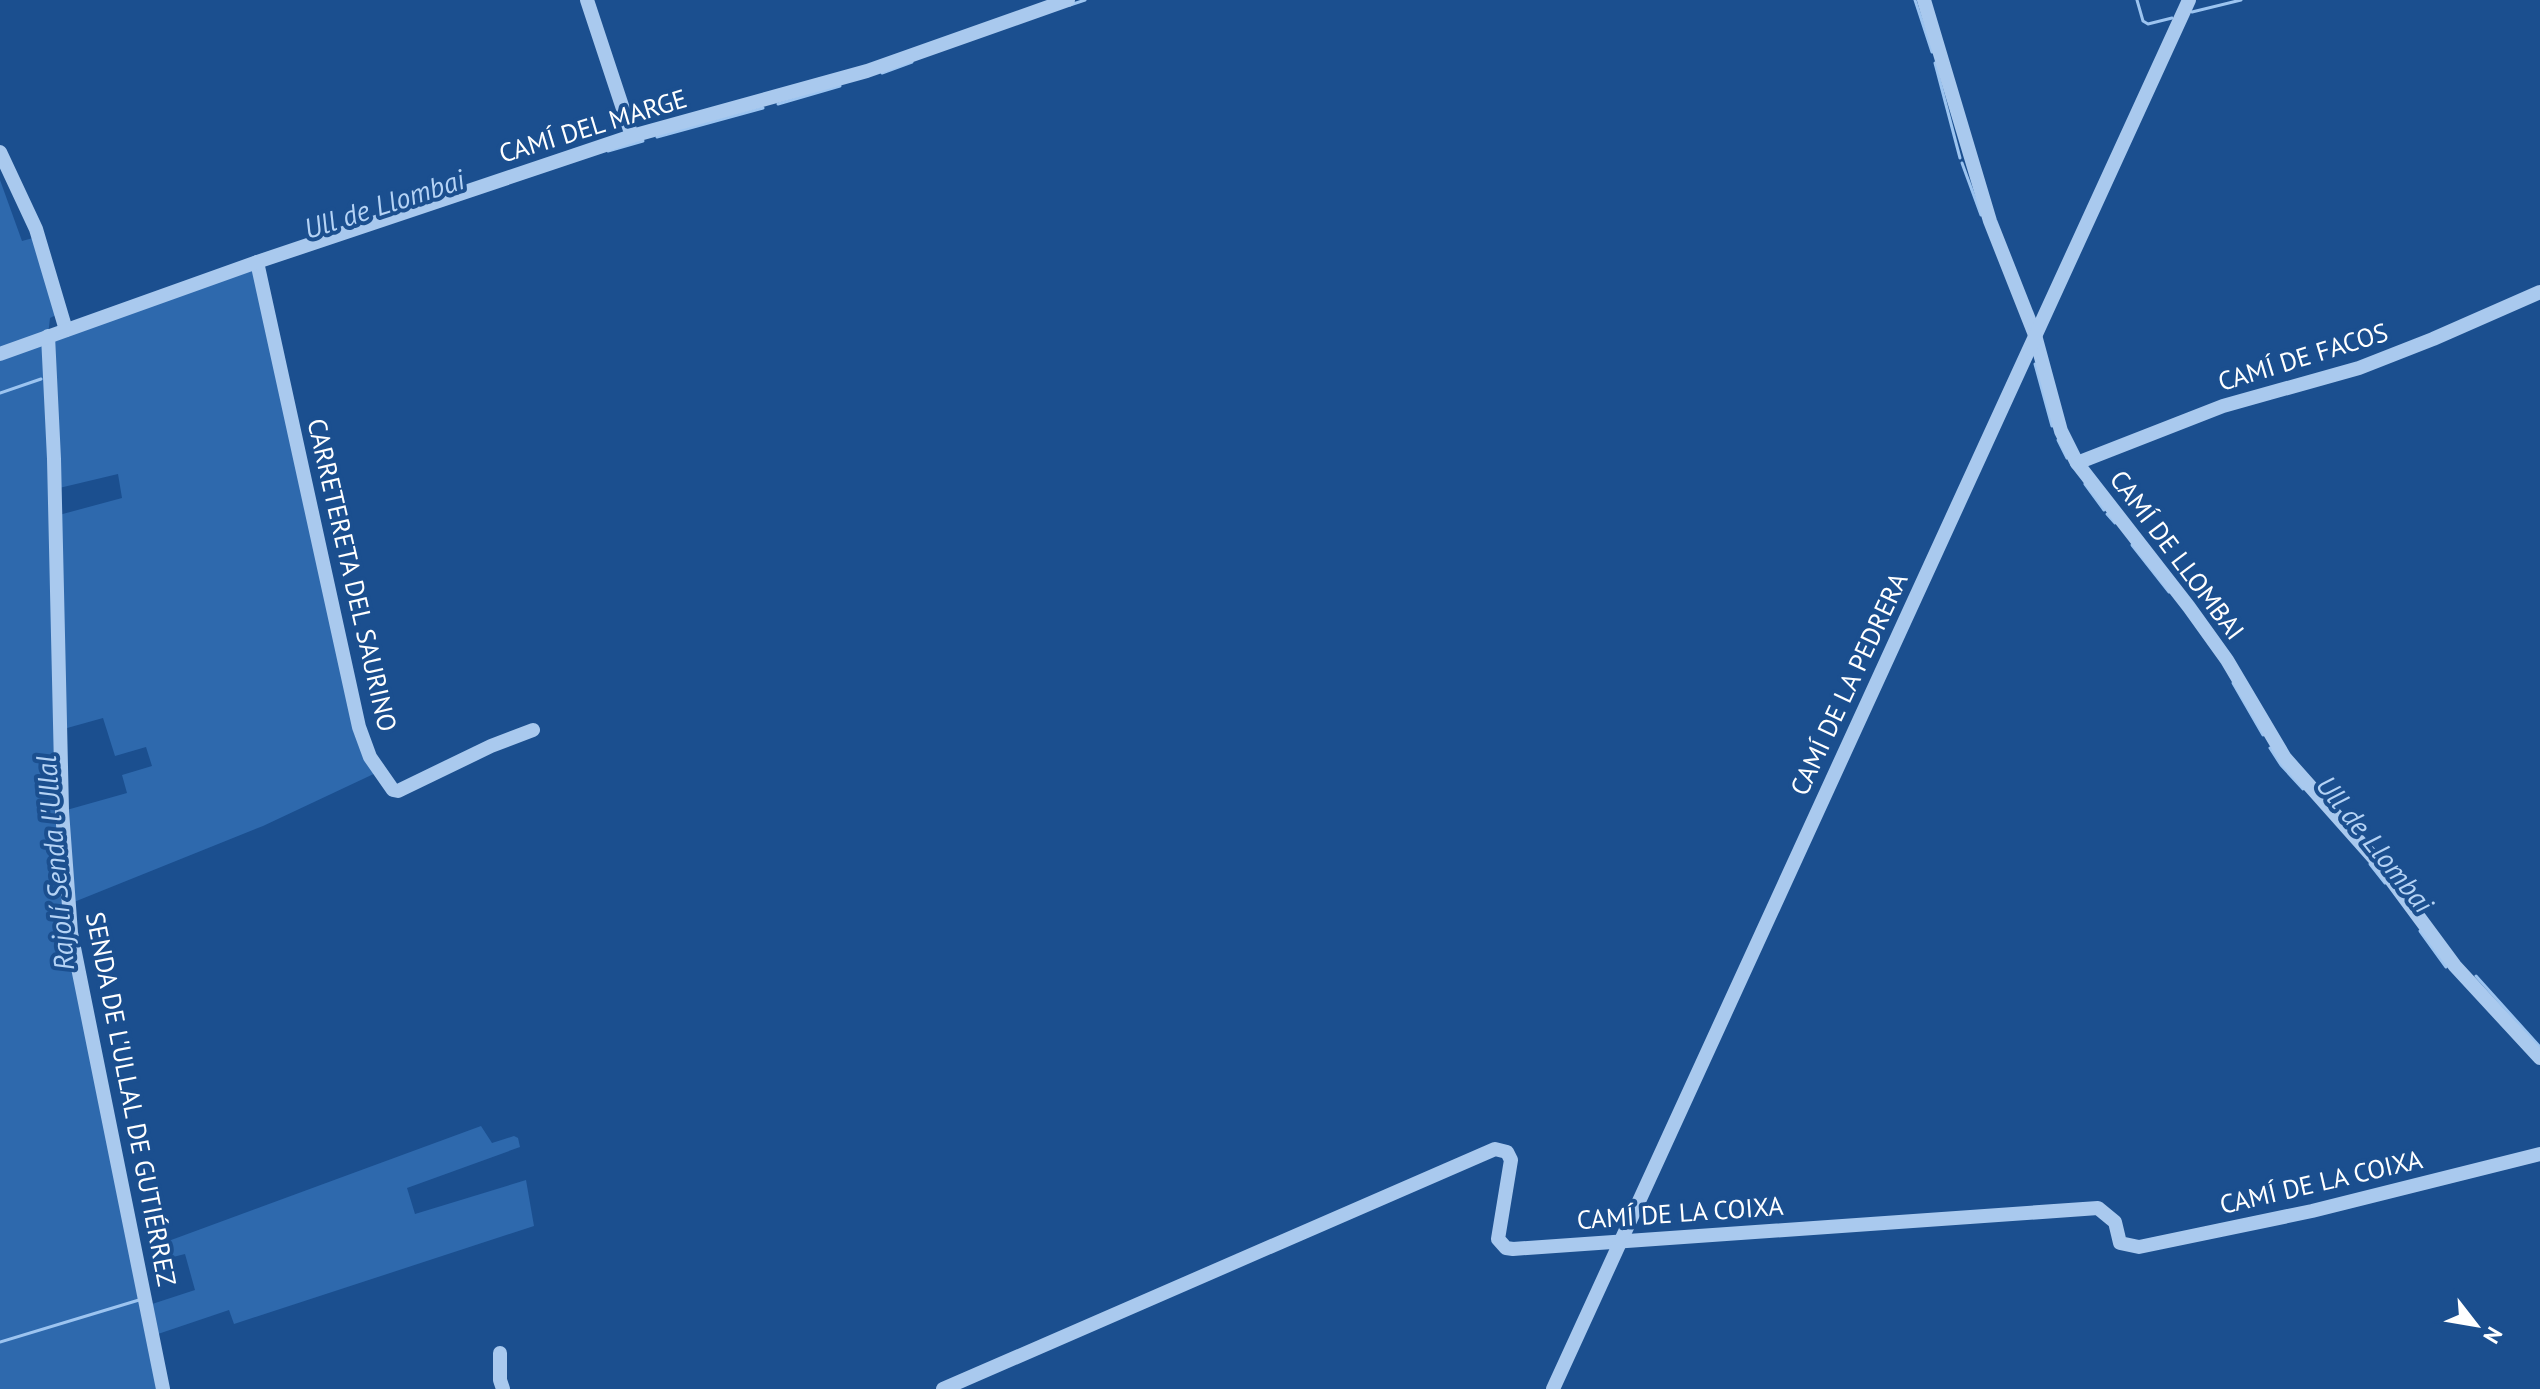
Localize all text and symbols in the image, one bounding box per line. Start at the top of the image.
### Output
street label: CAMÍ DEL MARGE [495,81,691,170]
water label: Ull de Llombai [299,160,470,247]
street label: CAMÍ DE FACOS [2214,315,2392,398]
street label: CARRETERETA DEL SAURINO [300,415,405,735]
street label: CAMÍ DE LLOMBAI [2103,463,2252,646]
street label: CAMÍ DE LA PEDRERA [1782,567,1915,800]
water label: Rajolí Senda l'Ullal [27,754,82,972]
water label: Ull de Llombai [2309,767,2443,921]
street label: SENDA DE L'ULLAL DE GUTIÉRREZ [79,909,184,1289]
street label: CAMÍ DE LA COIXA [2216,1142,2425,1221]
street label: CAMÍ DE LA COIXA [1576,1189,1784,1236]
north arrow [2436,1285,2516,1365]
text: N [2477,1322,2509,1349]

